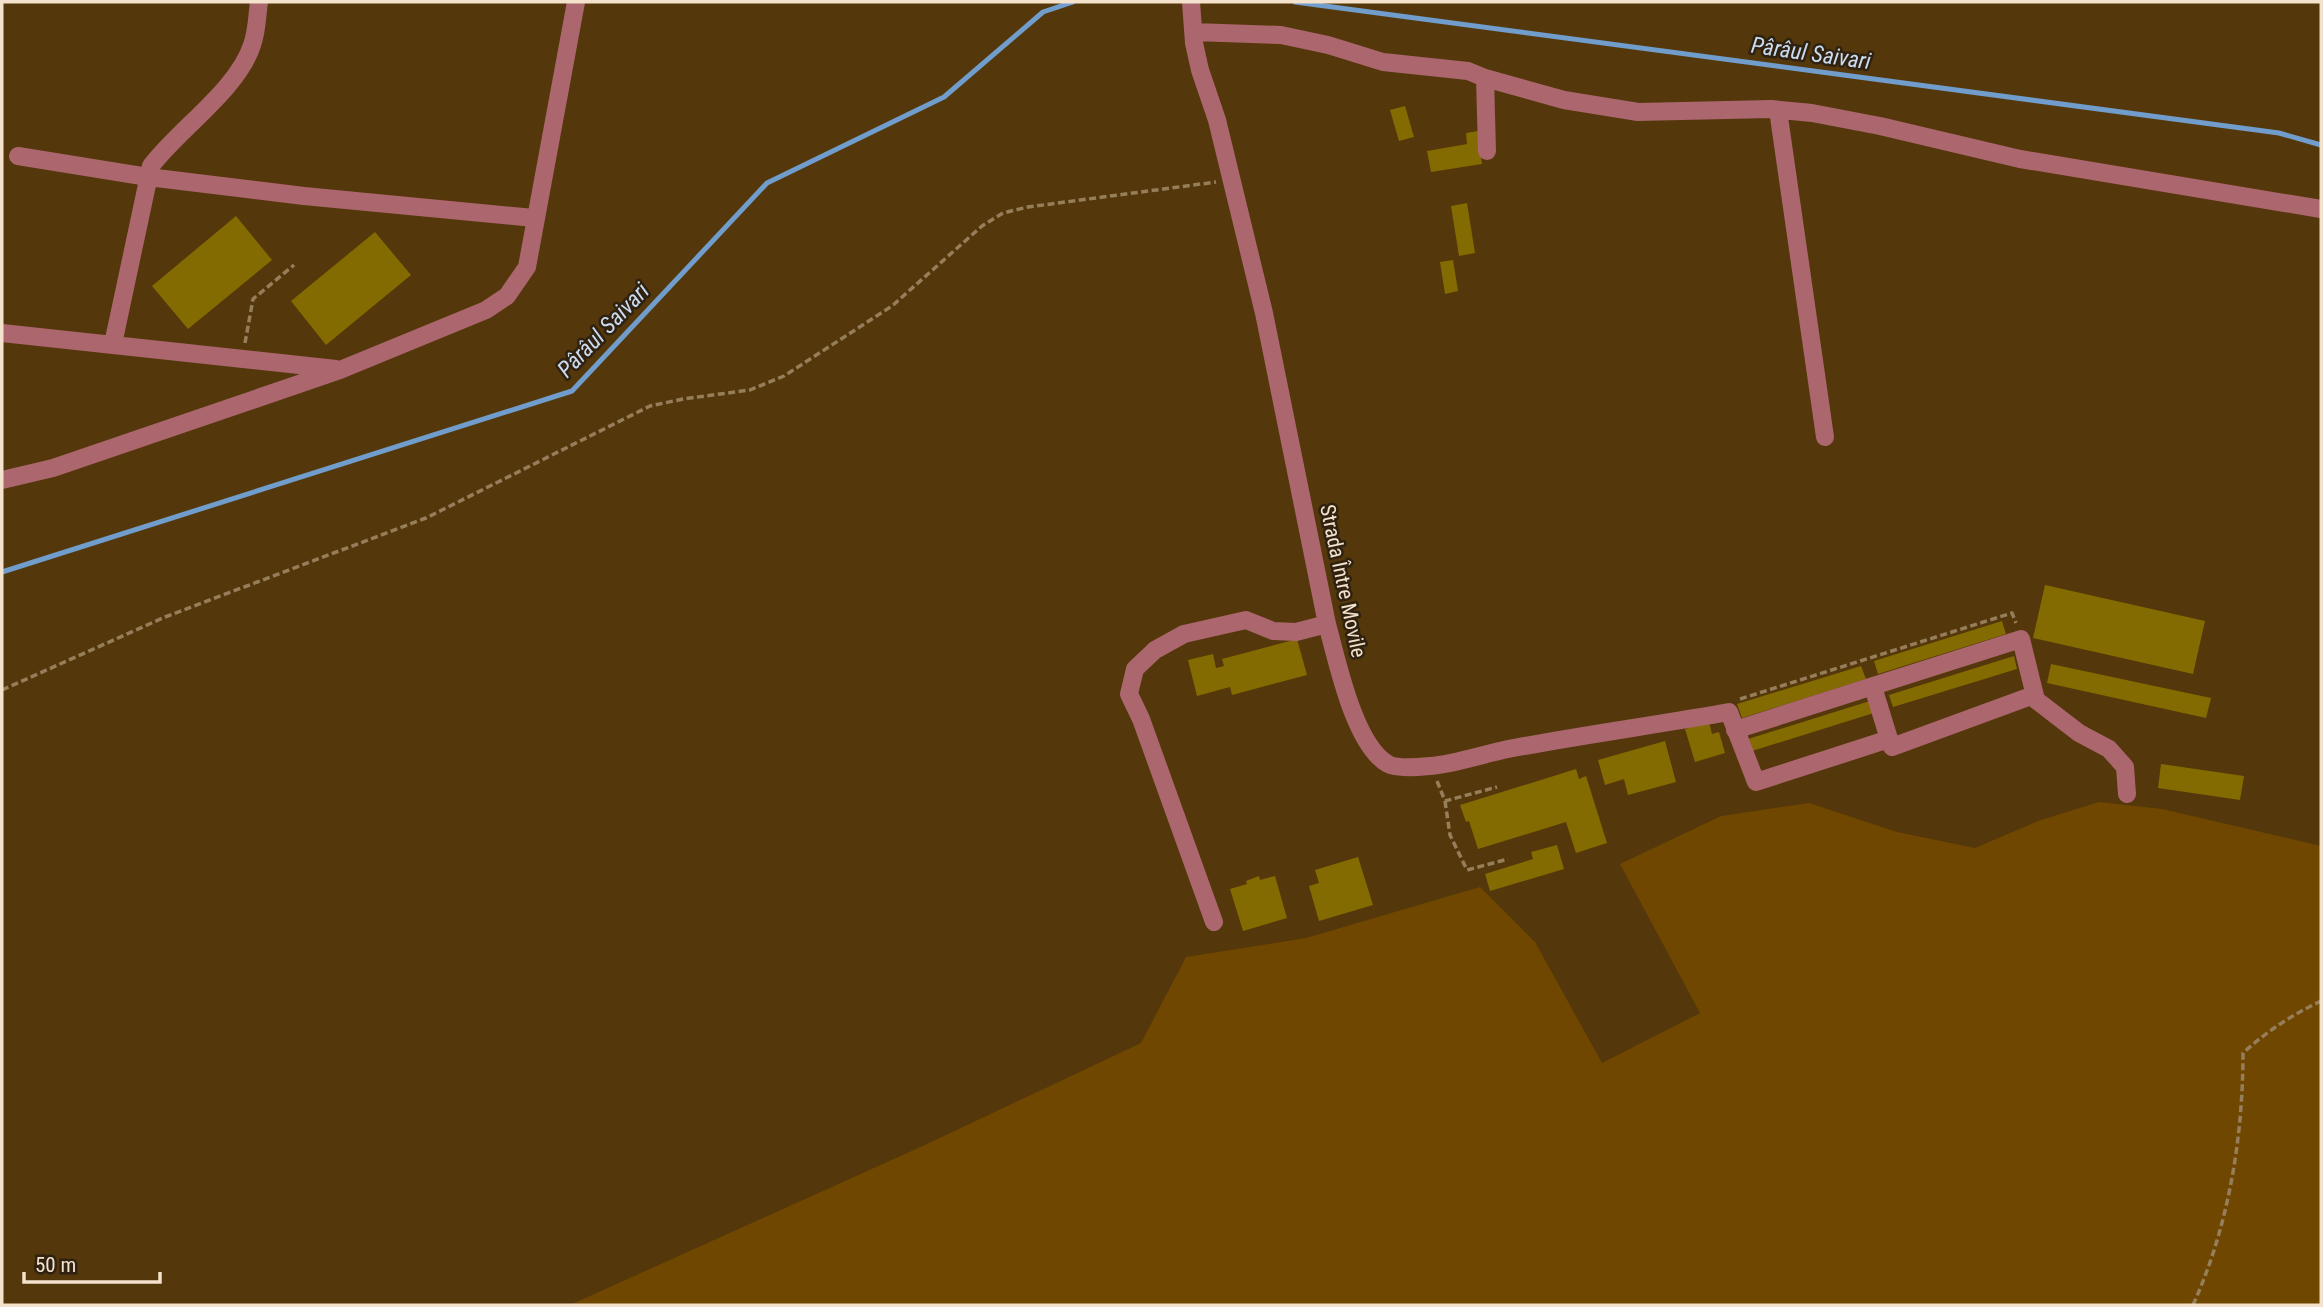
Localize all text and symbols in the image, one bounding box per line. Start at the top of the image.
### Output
water label: Pârâul Saivari [1749,32,1873,75]
water label: Pârâul Saivari [552,277,656,383]
street label: Strada Între Movile [1315,502,1371,660]
scale bar [24,1240,161,1284]
text: 50 m [35,1253,76,1277]

